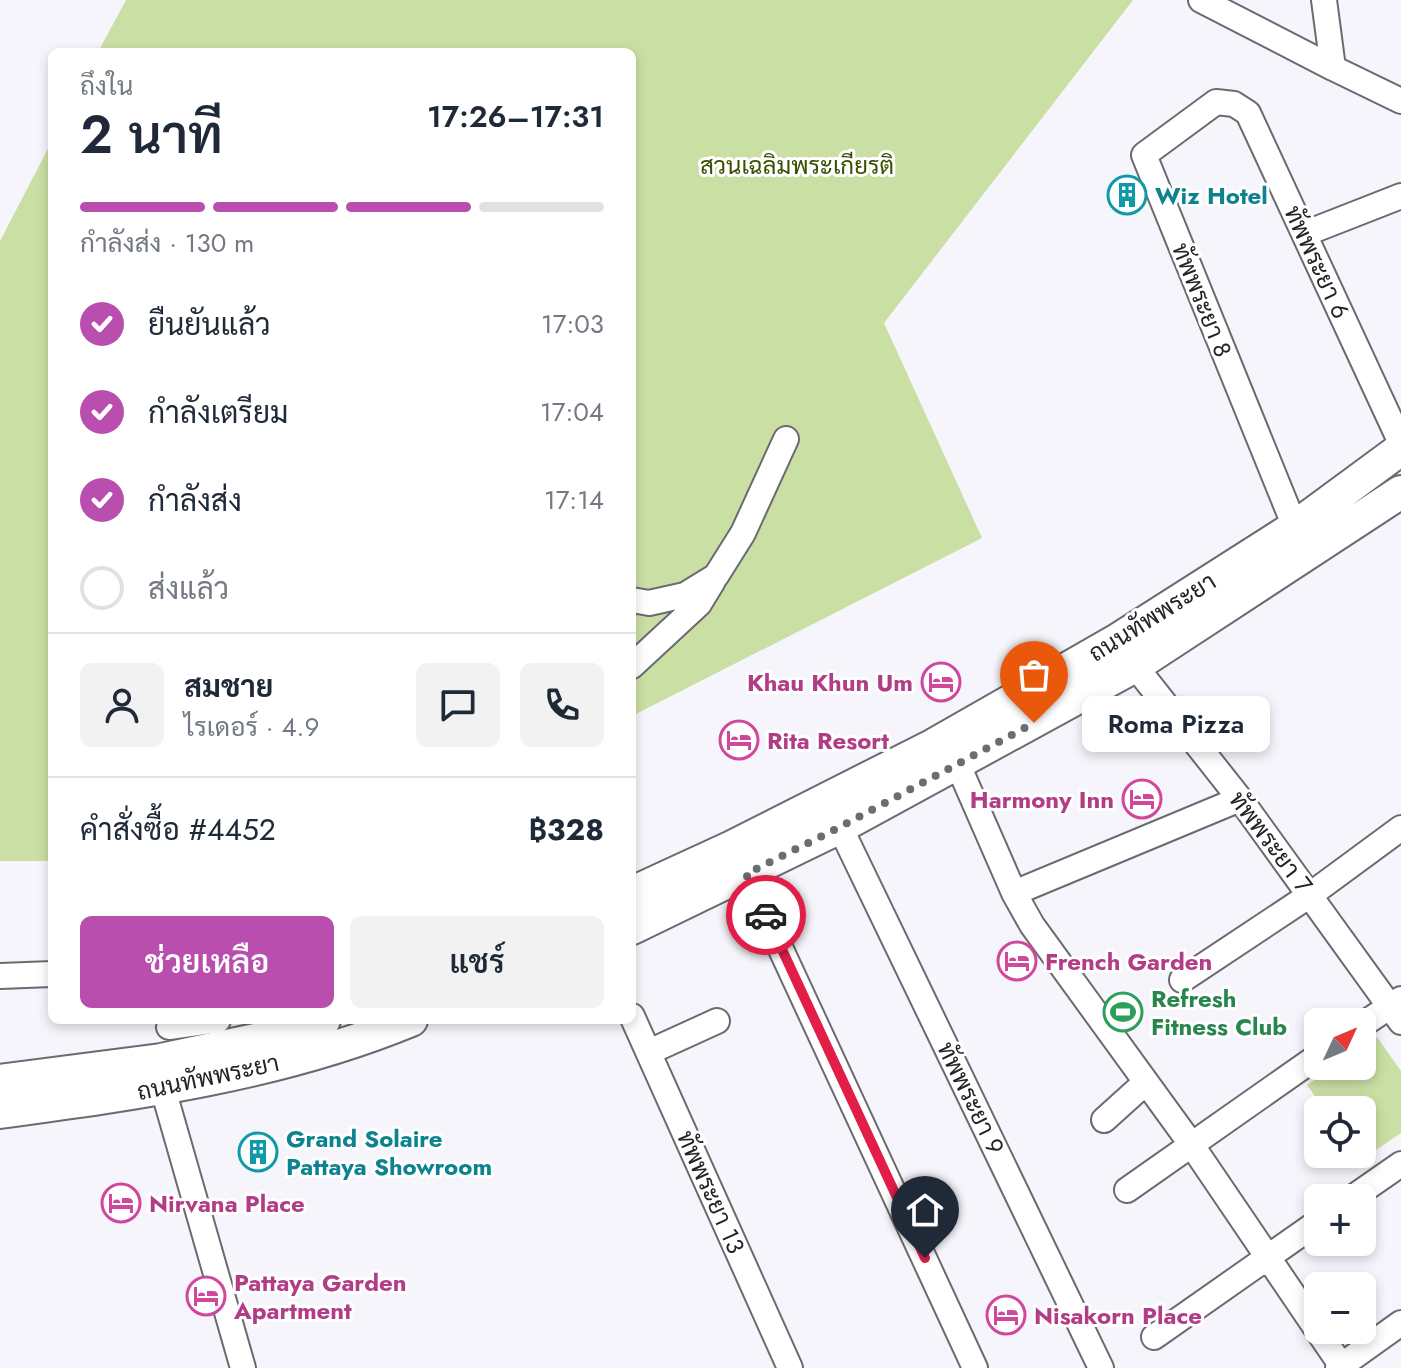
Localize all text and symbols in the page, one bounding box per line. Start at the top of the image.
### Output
text: ถึงใน [80,67,133,105]
text: 17:26–17:31 [427,95,604,138]
text: 2 นาที [80,97,223,173]
park label: สวนเฉลิมพระเกียรติ [700,148,894,183]
building icon: Wiz Hotel [1106,174,1148,216]
place label: Wiz Hotel [1155,178,1268,213]
street label: ทัพพระยา 6 [1276,200,1358,324]
text: กำลังส่ง · 130 m [80,224,254,262]
street label: ทัพพระยา 8 [1163,238,1241,362]
icon: check [80,302,124,346]
text: ยืนยันแล้ว [148,303,271,346]
text: 17:03 [541,305,604,343]
icon: check [80,390,124,434]
text: กำลังเตรียม [148,391,288,434]
text: 17:04 [540,393,604,431]
icon: check [80,478,124,522]
text: กำลังส่ง [148,479,242,522]
text: 17:14 [544,481,604,519]
street label: ถนนทัพพระยา [1081,564,1223,670]
text: ส่งแล้ว [148,567,229,610]
pin [1000,641,1068,723]
icon: bag [1012,653,1056,697]
hotel icon: Khau Khun Um [920,661,962,703]
button: person [80,663,164,747]
button: chat [416,663,500,747]
button: phone [520,663,604,747]
text: สมชาย [184,665,273,708]
place label: Khau Khun Um [747,665,913,700]
callout: Roma Pizza [1082,695,1270,751]
text: Roma Pizza [1108,705,1244,743]
text: ไรเดอร์ · 4.9 [184,708,319,746]
hotel icon: Rita Resort [718,719,760,761]
place label: Rita Resort [767,723,889,758]
hotel icon: Harmony Inn [1121,778,1163,820]
place label: Harmony Inn [970,782,1114,817]
street label: ทัพพระยา 7 [1221,784,1321,901]
text: คำสั่งซื้อ #4452 [80,808,276,851]
text: ฿328 [529,808,604,851]
courier [726,875,806,955]
icon: car [744,893,788,937]
button: ช่วยเหลือ [80,916,334,1008]
button: แชร์ [350,916,604,1008]
hotel icon: French Garden [996,940,1038,982]
place label: French Garden [1045,944,1212,979]
place label: Refresh Fitness Club [1151,981,1287,1044]
sports icon: Refresh Fitness Club [1102,991,1144,1033]
north arrow [1304,1008,1376,1080]
map controls [1304,1008,1376,1344]
street label: ทัพพระยา 9 [929,1036,1013,1160]
street label: ถนนทัพพระยา [134,1045,282,1109]
button: locate [1304,1096,1376,1168]
place label: Grand Solaire Pattaya Showroom [286,1121,492,1184]
street label: ทัพพระยา 13 [668,1125,754,1259]
building icon: Grand Solaire Pattaya Showroom [237,1131,279,1173]
pin [891,1176,959,1258]
hotel icon: Nirvana Place [100,1182,142,1224]
button: + [1304,1184,1376,1256]
place label: Nirvana Place [149,1186,305,1221]
icon: home [903,1188,947,1232]
place label: Pattaya Garden Apartment [233,1265,407,1328]
button: − [1304,1272,1376,1344]
hotel icon: Pattaya Garden Apartment [185,1275,227,1317]
hotel icon: Nisakorn Place [985,1294,1027,1336]
place label: Nisakorn Place [1034,1298,1202,1333]

